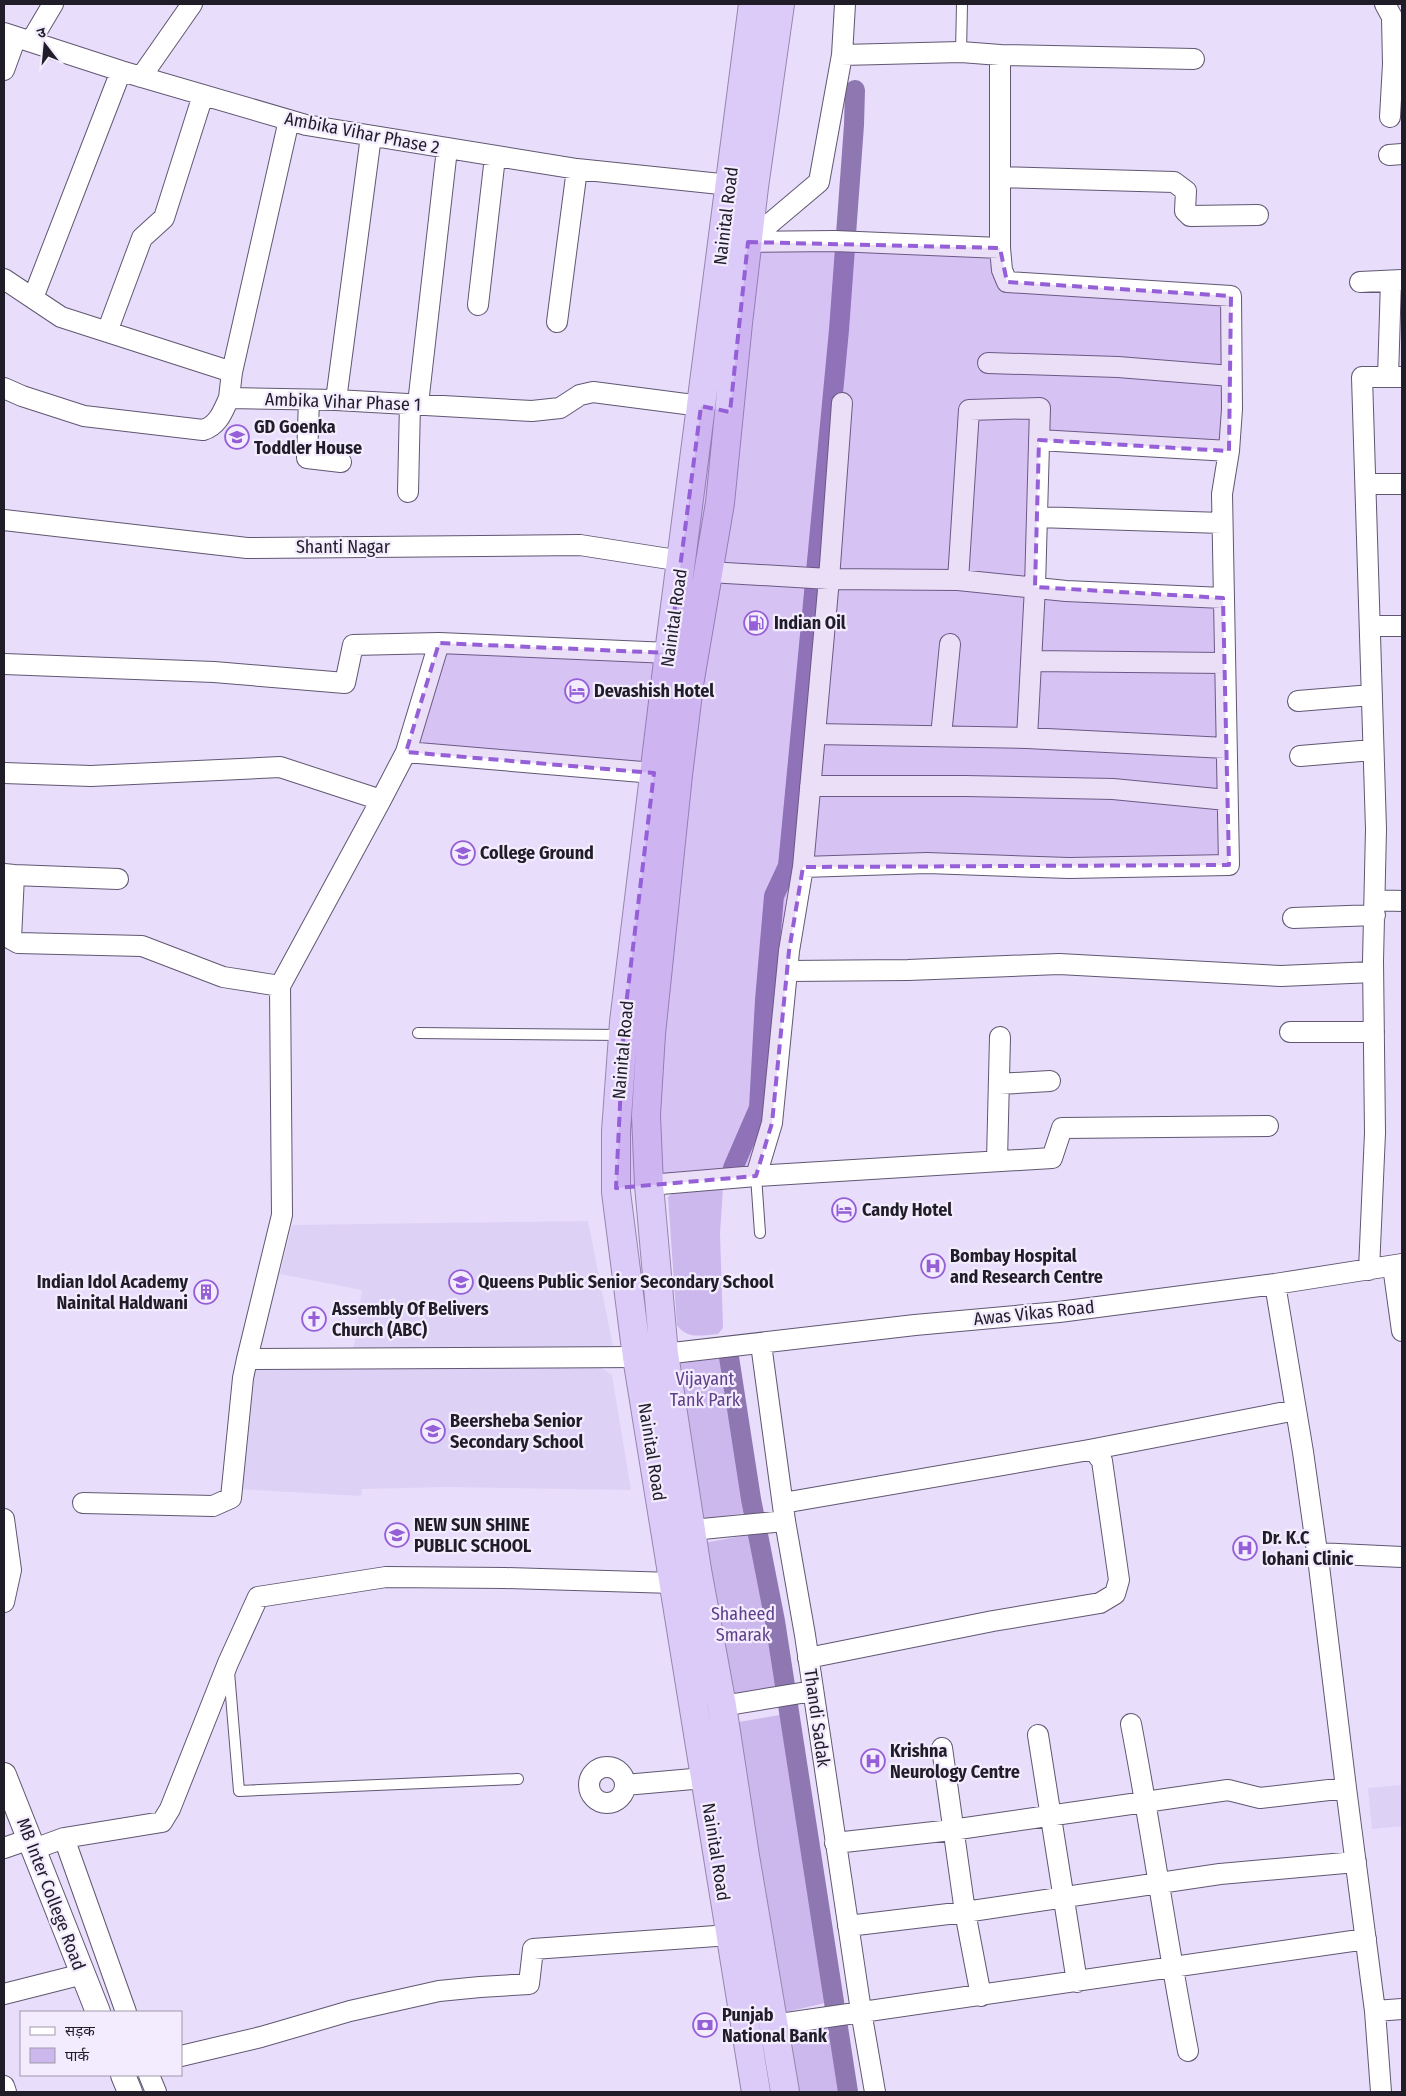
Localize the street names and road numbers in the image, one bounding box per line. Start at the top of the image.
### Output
street label: Ambika Vihar Phase 2 [283,107,441,159]
street label: Nainital Road [709,166,743,266]
street label: Ambika Vihar Phase 1 [265,388,421,416]
street label: Shanti Nagar [296,536,391,558]
street label: Nainital Road [656,567,692,669]
street label: Nainital Road [608,1000,638,1100]
street label: Awas Vikas Road [972,1296,1096,1330]
street label: Nainital Road [633,1401,671,1503]
street label: Thandi Sadak [799,1667,835,1769]
street label: Nainital Road [697,1801,735,1903]
street label: MB Inter College Road [12,1815,90,1973]

